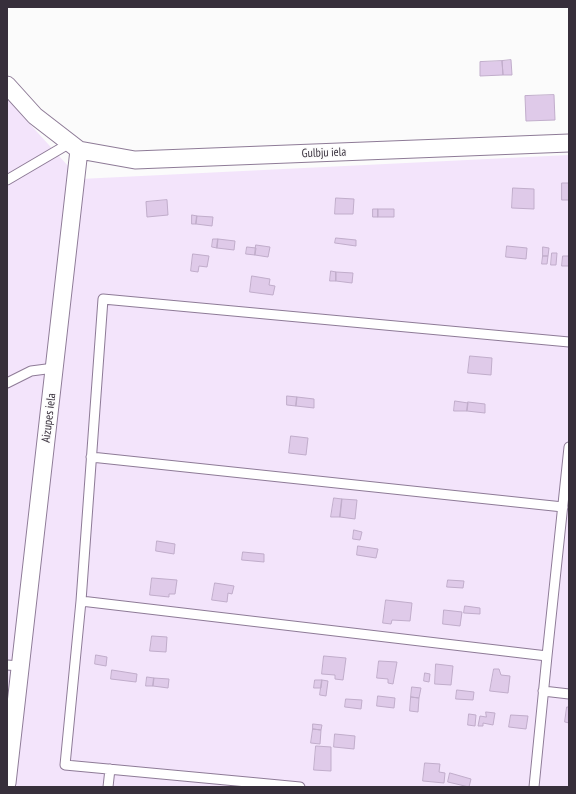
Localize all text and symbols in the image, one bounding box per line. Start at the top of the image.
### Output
street label: Gulbju iela [301,145,347,161]
street label: Aizupes iela [39,392,59,444]

